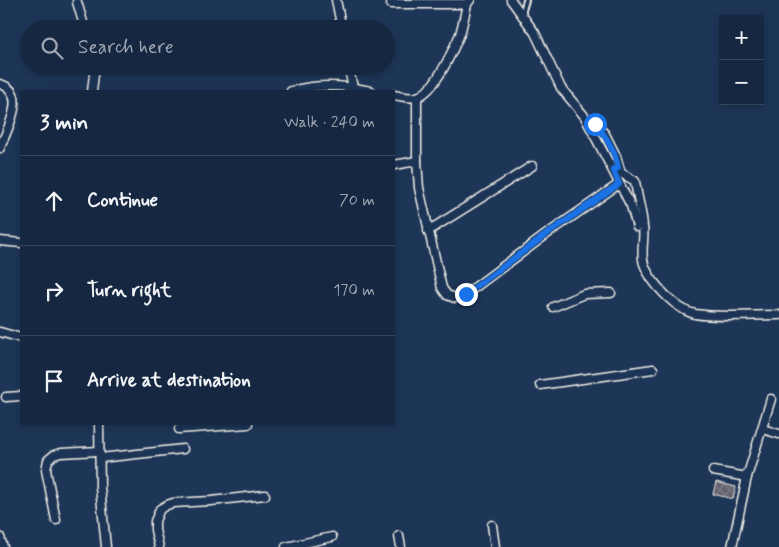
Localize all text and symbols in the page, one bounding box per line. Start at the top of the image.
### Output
map controls [719,15,764,105]
button: + [719,15,764,60]
search box [20,20,395,75]
icon: search [38,34,66,62]
text: Search here [78,35,174,60]
button: − [719,60,764,105]
text: 3 min [40,109,88,137]
text: Walk · 240 m [284,112,375,133]
route start [584,113,607,136]
icon: ahead [40,187,68,215]
text: Continue [87,188,158,213]
text: 70 m [339,190,375,211]
icon: right [40,277,68,305]
text: Turn right [87,278,171,303]
text: 170 m [333,280,375,301]
route end [455,283,478,306]
icon: arrive [40,367,68,395]
text: Arrive at destination [87,368,251,393]

